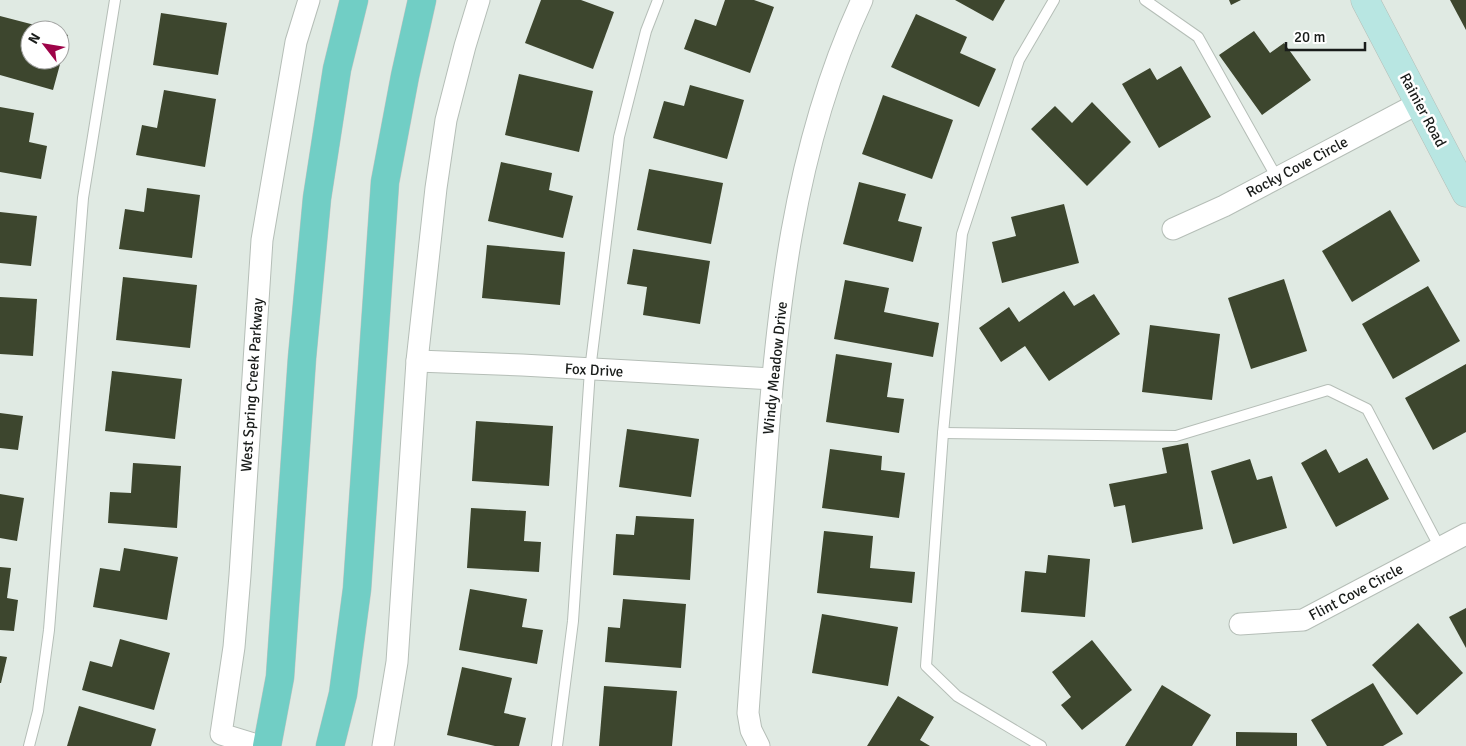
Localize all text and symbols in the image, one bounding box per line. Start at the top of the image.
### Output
north arrow [20,20,70,70]
scale bar [1286,20,1365,52]
text: 20 m [1294,28,1325,46]
text: N [24,30,44,47]
street label: Rainier Road [1396,70,1450,150]
street label: Rocky Cove Circle [1243,133,1351,201]
street label: West Spring Creek Parkway [237,297,267,473]
street label: Windy Meadow Drive [759,301,791,435]
street label: Fox Drive [564,359,624,381]
street label: Flint Cove Circle [1306,560,1406,624]

